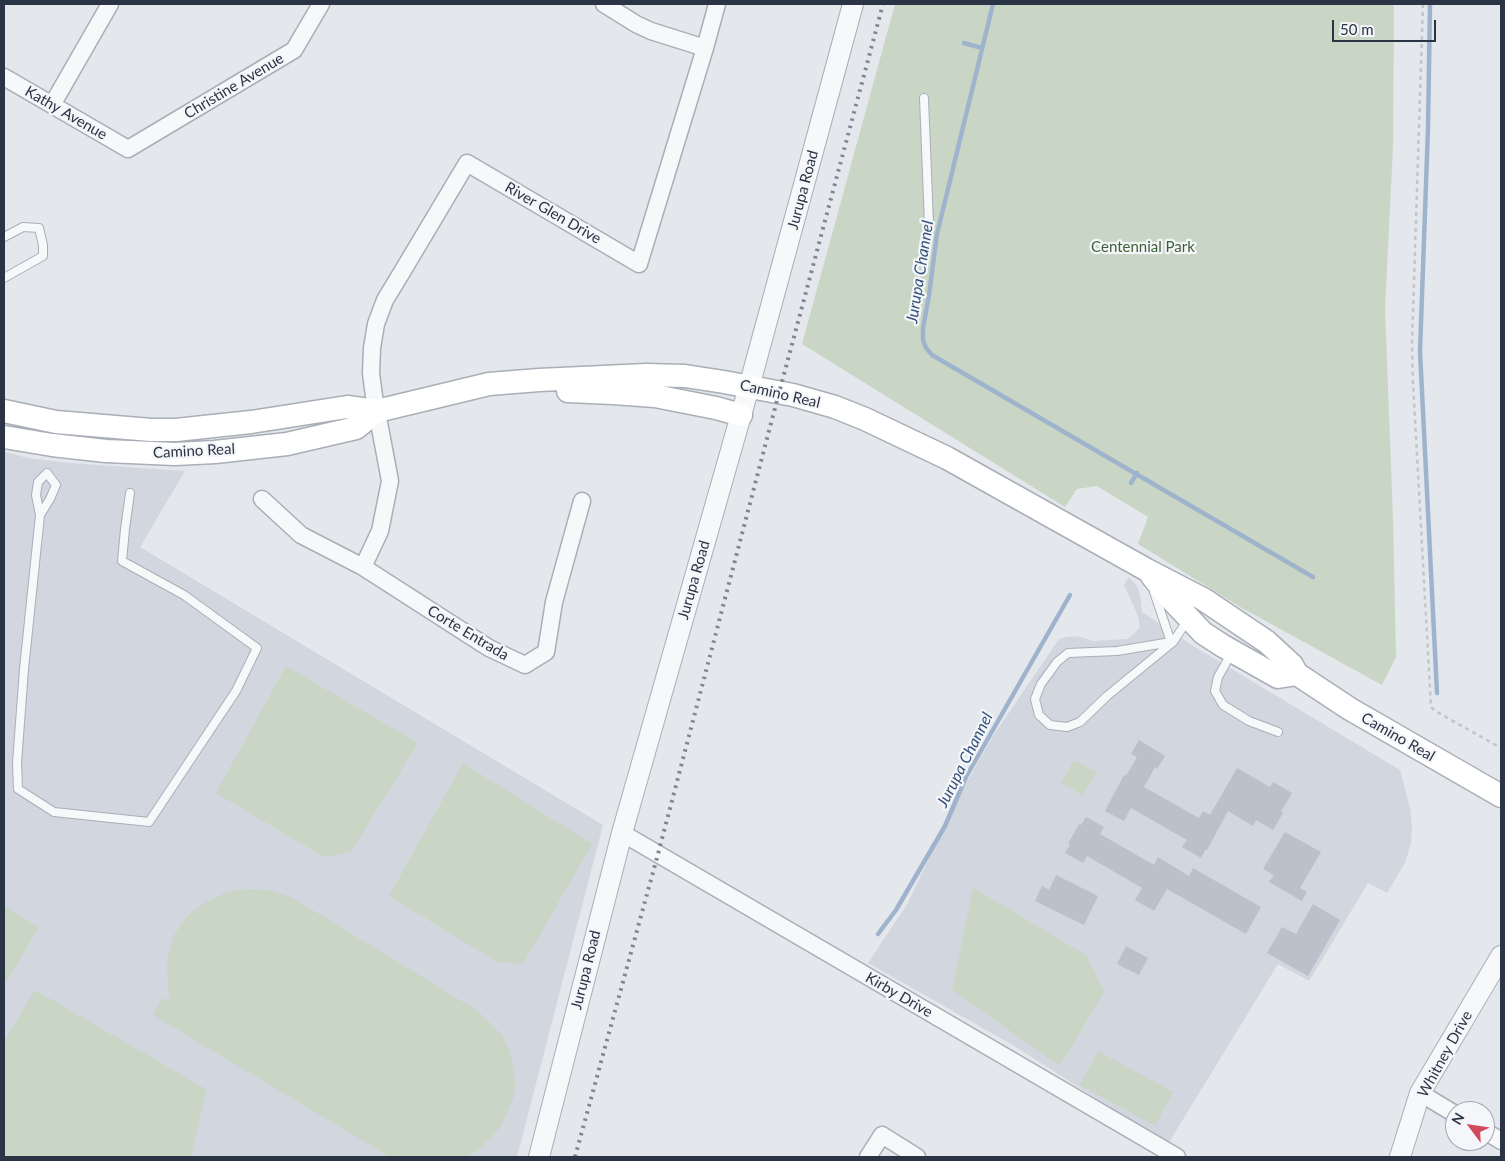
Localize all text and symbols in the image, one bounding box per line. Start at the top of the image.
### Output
scale bar [1335,10,1439,42]
text: 50 m [1340,20,1374,38]
street label: Christine Avenue [181,49,287,123]
street label: Kathy Avenue [22,82,110,144]
street label: Jurupa Road [784,148,822,232]
street label: River Glen Drive [502,178,604,248]
water label: Jurupa Channel [902,219,938,325]
park label: Centennial Park [1091,238,1195,256]
street label: Camino Real [738,376,822,412]
street label: Camino Real [153,440,235,462]
street label: Jurupa Road [674,538,714,622]
street label: Corte Entrada [424,602,512,664]
water label: Jurupa Channel [933,709,997,811]
street label: Camino Real [1358,709,1438,765]
street label: Jurupa Road [567,928,605,1012]
street label: Kirby Drive [862,969,936,1021]
street label: Whitney Drive [1414,1008,1476,1100]
north arrow [1445,1101,1495,1151]
text: N [1448,1110,1468,1128]

